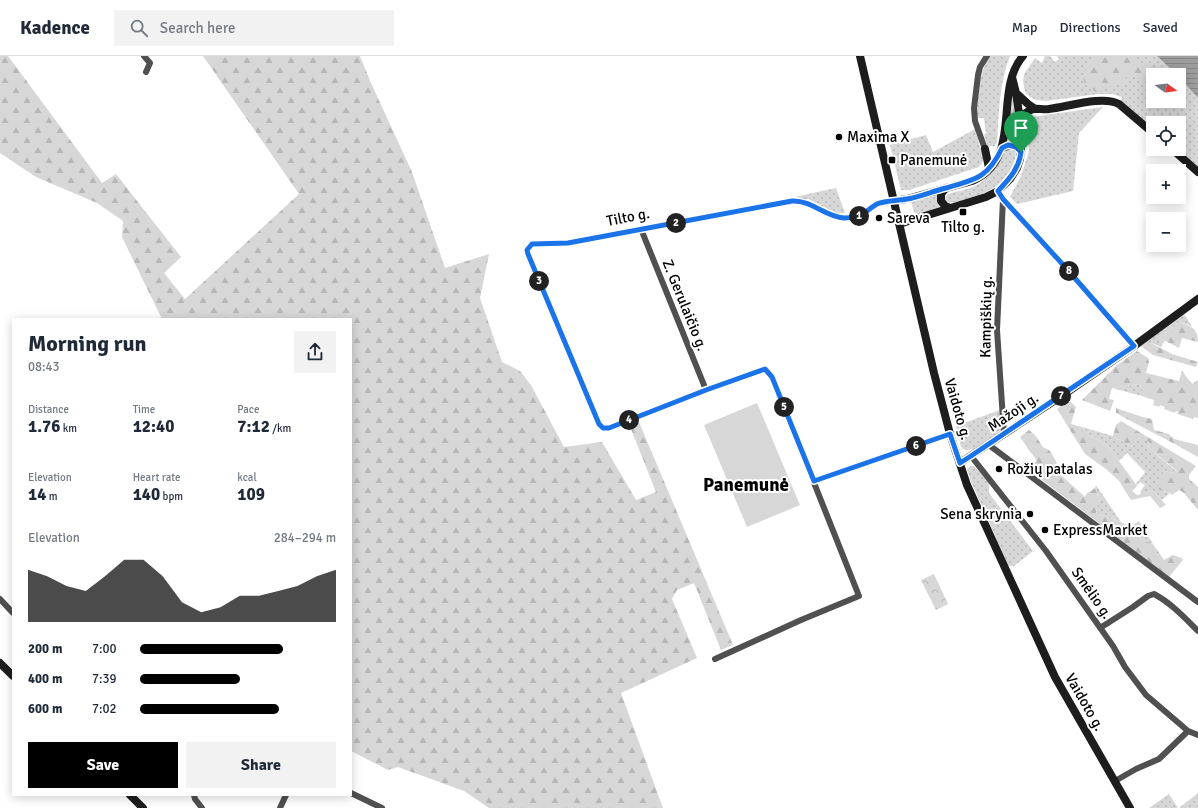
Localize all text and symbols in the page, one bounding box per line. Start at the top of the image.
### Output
search box [114,10,394,46]
text: Kadence [20,16,90,40]
icon: search [128,17,150,39]
text: Search here [160,19,235,37]
text: Map [1012,19,1038,36]
text: Directions [1060,19,1121,36]
text: Saved [1143,19,1178,36]
north arrow [1146,68,1186,108]
map controls [1146,68,1186,252]
pin [1004,111,1038,152]
button: locate [1146,116,1186,156]
icon: arrive [1010,117,1032,139]
place label: Maxima X [847,128,910,146]
marker: Maxima X [834,132,844,142]
place label: Panemunė [900,151,967,169]
marker: Panemunė [887,155,897,165]
button: + [1146,164,1186,204]
street label: Tilto g. [605,204,651,230]
pin: 1 [849,206,869,226]
marker: Tilto g. [958,207,968,217]
text: 1 [856,209,862,222]
place label: Sareva [887,209,930,227]
button: − [1146,212,1186,252]
pin: 2 [666,213,686,233]
marker: Sareva [874,213,884,223]
text: 2 [673,216,679,229]
place label: Tilto g. [941,218,985,236]
street label: Z. Gerulaičio g. [658,257,712,353]
pin: 8 [1059,261,1079,281]
text: 8 [1066,264,1072,277]
pin: 3 [529,271,549,291]
text: 3 [536,274,542,287]
street label: Kampiškių g. [976,276,996,358]
text: Morning run [28,330,147,357]
button: share [294,331,336,373]
text: 08:43 [28,359,60,375]
street label: Vaidoto g. [941,376,975,442]
pin: 7 [1051,386,1071,406]
street label: Mažoji g. [984,388,1042,436]
text: 7 [1058,389,1064,402]
pin: 5 [774,397,794,417]
text: 5 [781,400,787,413]
text: Distance [28,403,69,416]
text: Time [133,403,155,416]
text: Pace [237,403,260,416]
pin: 4 [619,410,639,430]
text: 4 [626,413,632,426]
text: 1.76 [28,416,60,437]
text: 12:40 [133,416,174,437]
text: 7:12 [237,416,270,437]
text: km [60,422,77,435]
text: /km [270,422,291,435]
pin: 6 [906,436,926,456]
text: 6 [913,439,919,452]
place label: Rožių patalas [1007,460,1093,478]
marker: Rožių patalas [994,464,1004,474]
text: Elevation [28,471,72,484]
text: Heart rate [133,471,180,484]
text: kcal [237,471,257,484]
district label: Panemunė [703,473,789,497]
text: 14 [28,484,46,505]
text: 140 [133,484,160,505]
text: 109 [237,484,265,505]
text: m [46,490,58,503]
text: bpm [160,490,183,503]
place label: Sena skrynia [940,505,1022,523]
marker: Sena skrynia [1025,509,1035,519]
place label: ExpressMarket [1053,521,1147,539]
marker: ExpressMarket [1040,525,1050,535]
text: Elevation [28,530,80,546]
text: 284–294 m [274,530,336,546]
street label: Smėlio g. [1068,564,1116,622]
text: 200 m [28,641,62,657]
text: 7:00 [92,641,117,657]
street label: Vaidoto g. [1061,670,1109,734]
text: 400 m [28,671,62,687]
text: 7:39 [92,671,117,687]
text: 600 m [28,701,62,717]
text: 7:02 [92,701,117,717]
button: Save [28,742,178,788]
button: Share [186,742,336,788]

